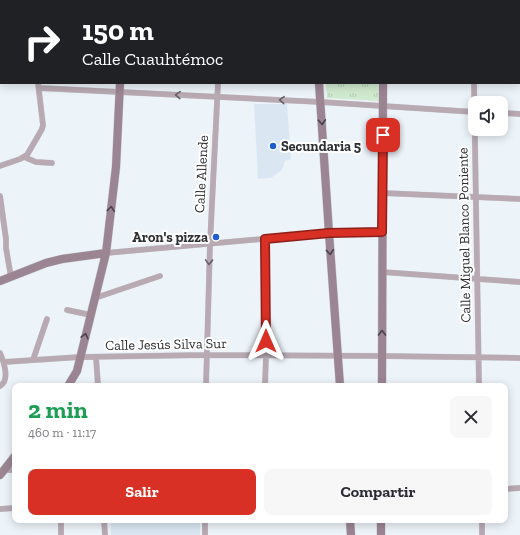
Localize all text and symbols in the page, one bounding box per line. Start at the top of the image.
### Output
text: 150 m [82,14,154,47]
icon: right [16,16,68,68]
text: Calle Cuauhtémoc [82,48,223,70]
one-way arrow [175,91,181,99]
one-way arrow [279,96,285,104]
map controls [468,96,508,136]
button: sound [468,96,508,136]
pin [366,118,400,152]
one-way arrow [318,119,326,125]
icon: arrive [372,124,394,146]
street label: Calle Allende [191,134,212,213]
place label: Secundaria 5 [281,138,361,155]
marker: Secundaria 5 [268,141,278,151]
street label: Calle Miguel Blanco Poniente [454,147,475,323]
one-way arrow [106,206,115,212]
place label: Aron's pizza [132,229,208,246]
marker: Aron's pizza [211,232,221,242]
one-way arrow [326,249,335,255]
one-way arrow [205,259,214,265]
position arrow [245,320,287,362]
one-way arrow [378,330,386,336]
one-way arrow [80,333,89,340]
street label: Calle Jesús Silva Sur [105,335,227,354]
text: 2 min [28,395,88,424]
button: close [450,396,492,438]
text: 460 m · 11:17 [28,425,96,440]
button: Salir [28,469,256,515]
button: Compartir [264,469,492,515]

